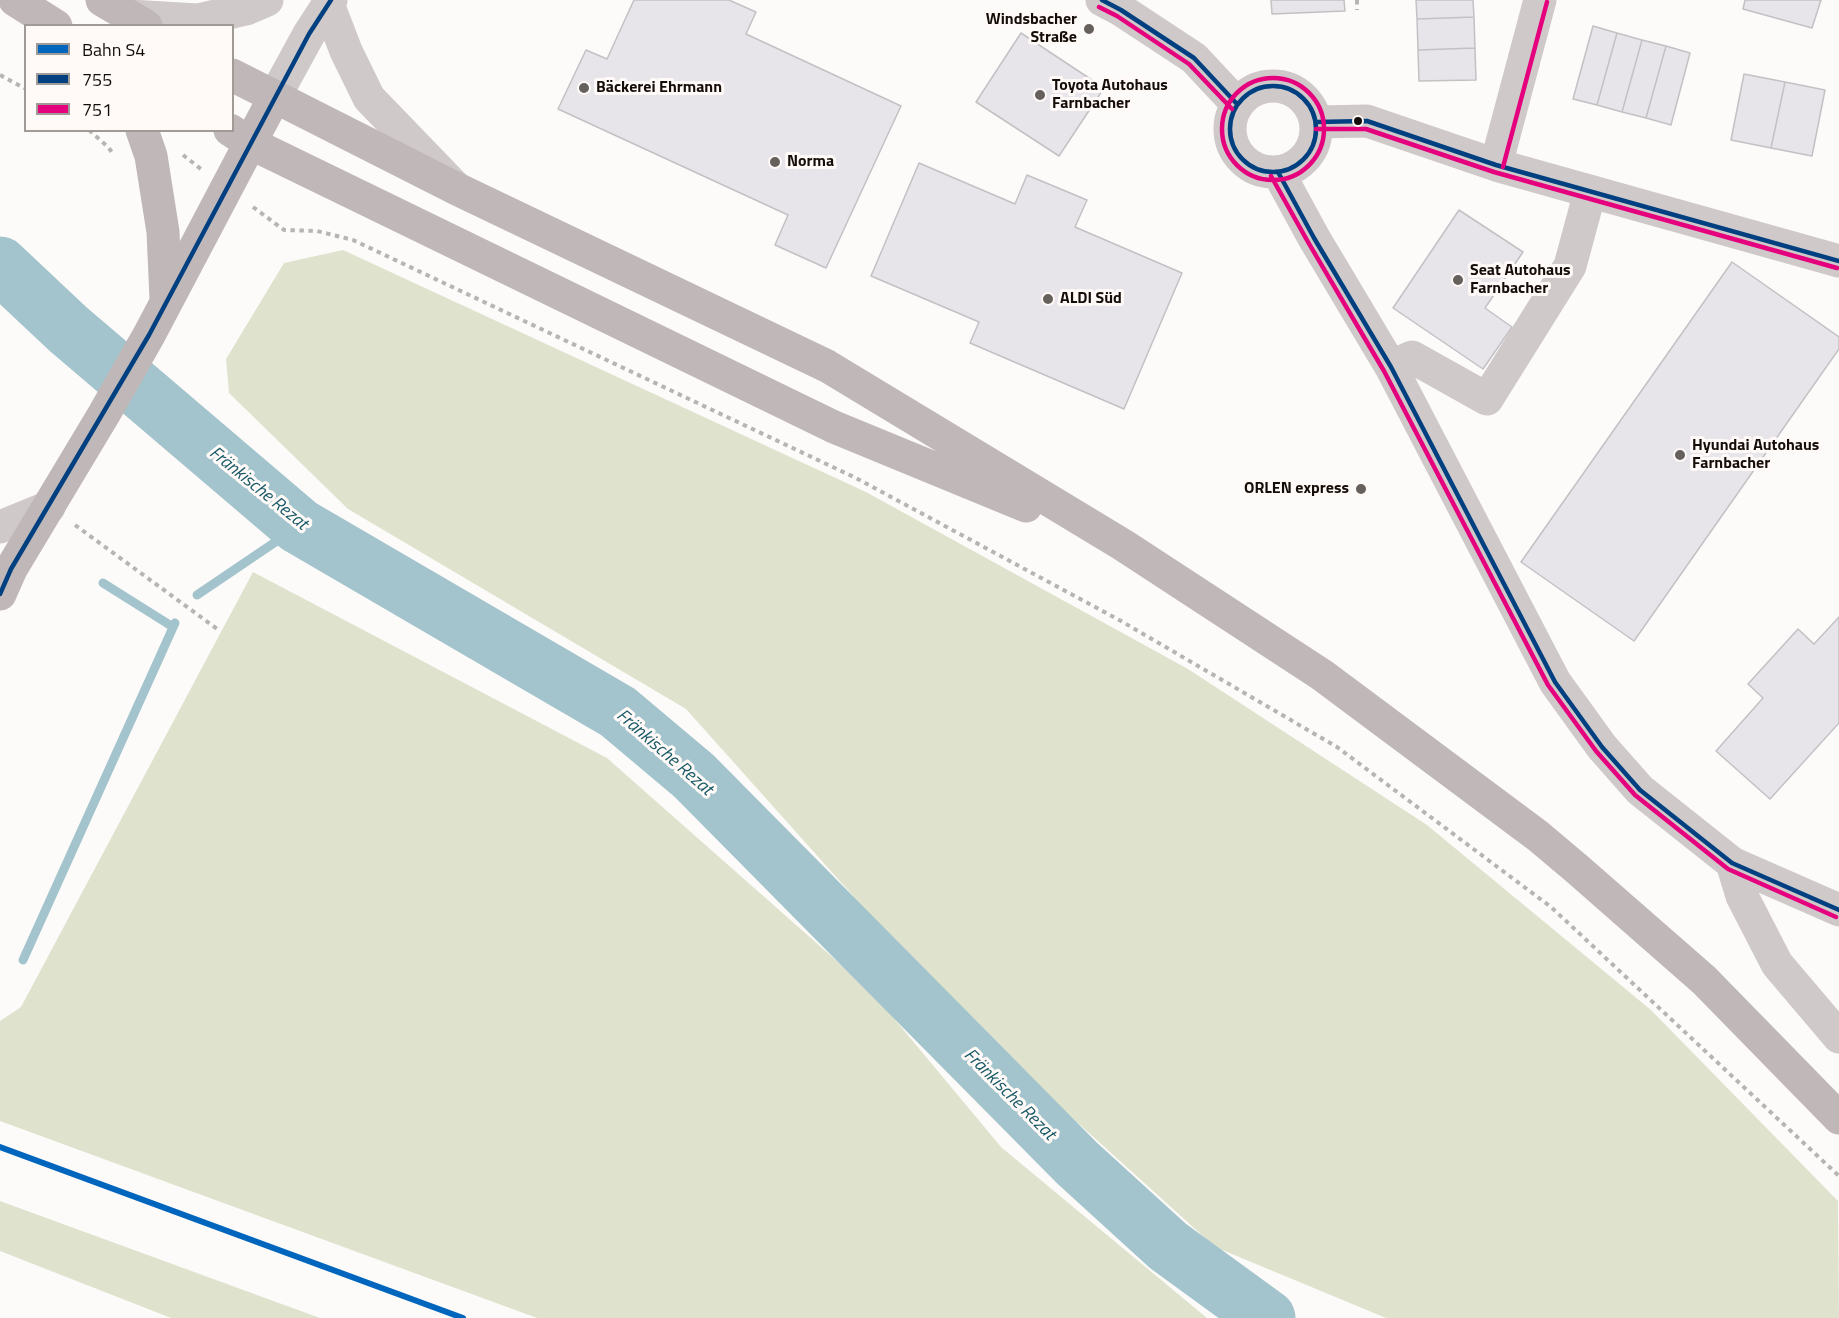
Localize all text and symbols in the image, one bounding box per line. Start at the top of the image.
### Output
place label: Windsbacher Straße [986,10,1077,48]
marker: Windsbacher Straße [1082,22,1096,36]
legend [24,24,234,132]
text: Bahn S4 [82,36,145,63]
text: 755 [82,66,112,93]
place label: Toyota Autohaus Farnbacher [1052,76,1168,114]
place label: Bäckerei Ehrmann [596,78,722,98]
marker: Bäckerei Ehrmann [577,81,591,95]
marker: Toyota Autohaus Farnbacher [1033,88,1047,102]
text: 751 [82,96,112,123]
unlabelled marker [1352,115,1364,127]
place label: Norma [787,152,834,172]
marker: Norma [768,155,782,169]
place label: Seat Autohaus Farnbacher [1470,261,1571,299]
marker: Seat Autohaus Farnbacher [1451,273,1465,287]
place label: ALDI Süd [1060,289,1122,309]
marker: ALDI Süd [1041,292,1055,306]
place label: Hyundai Autohaus Farnbacher [1692,436,1819,474]
water label: Fränkische Rezat [204,443,312,535]
marker: Hyundai Autohaus Farnbacher [1673,448,1687,462]
place label: ORLEN express [1244,479,1349,499]
marker: ORLEN express [1354,482,1368,496]
water label: Fränkische Rezat [611,705,717,801]
water label: Fränkische Rezat [959,1045,1059,1145]

